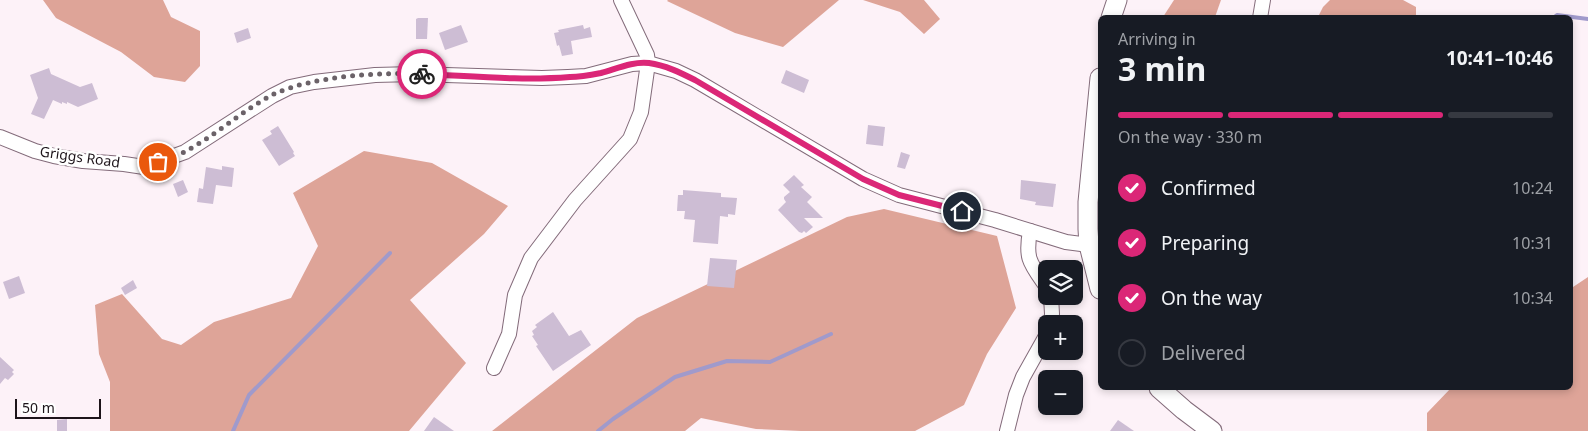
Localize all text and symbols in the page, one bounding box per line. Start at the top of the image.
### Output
text: Arriving in [1118,28,1196,50]
text: 10:41–10:46 [1446,45,1553,71]
text: 3 min [1118,47,1206,90]
courier [397,49,447,99]
icon: bike [408,60,436,88]
text: On the way · 330 m [1118,126,1262,148]
street label: Griggs Road [39,141,121,172]
pin [137,141,179,183]
icon: bag [144,148,172,176]
icon: check [1118,174,1146,202]
text: Confirmed [1161,175,1256,201]
text: 10:24 [1512,177,1553,199]
pin [941,190,983,232]
icon: home [948,197,976,225]
icon: check [1118,229,1146,257]
text: Preparing [1161,230,1249,256]
text: 10:31 [1512,232,1553,254]
map controls [1038,260,1083,415]
button: layers [1038,260,1083,305]
icon: check [1118,284,1146,312]
text: On the way [1161,285,1262,311]
text: 10:34 [1512,287,1553,309]
button: + [1038,315,1083,360]
text: Delivered [1161,340,1246,366]
button: − [1038,370,1083,415]
scale bar [15,396,101,419]
text: 50 m [22,398,55,417]

